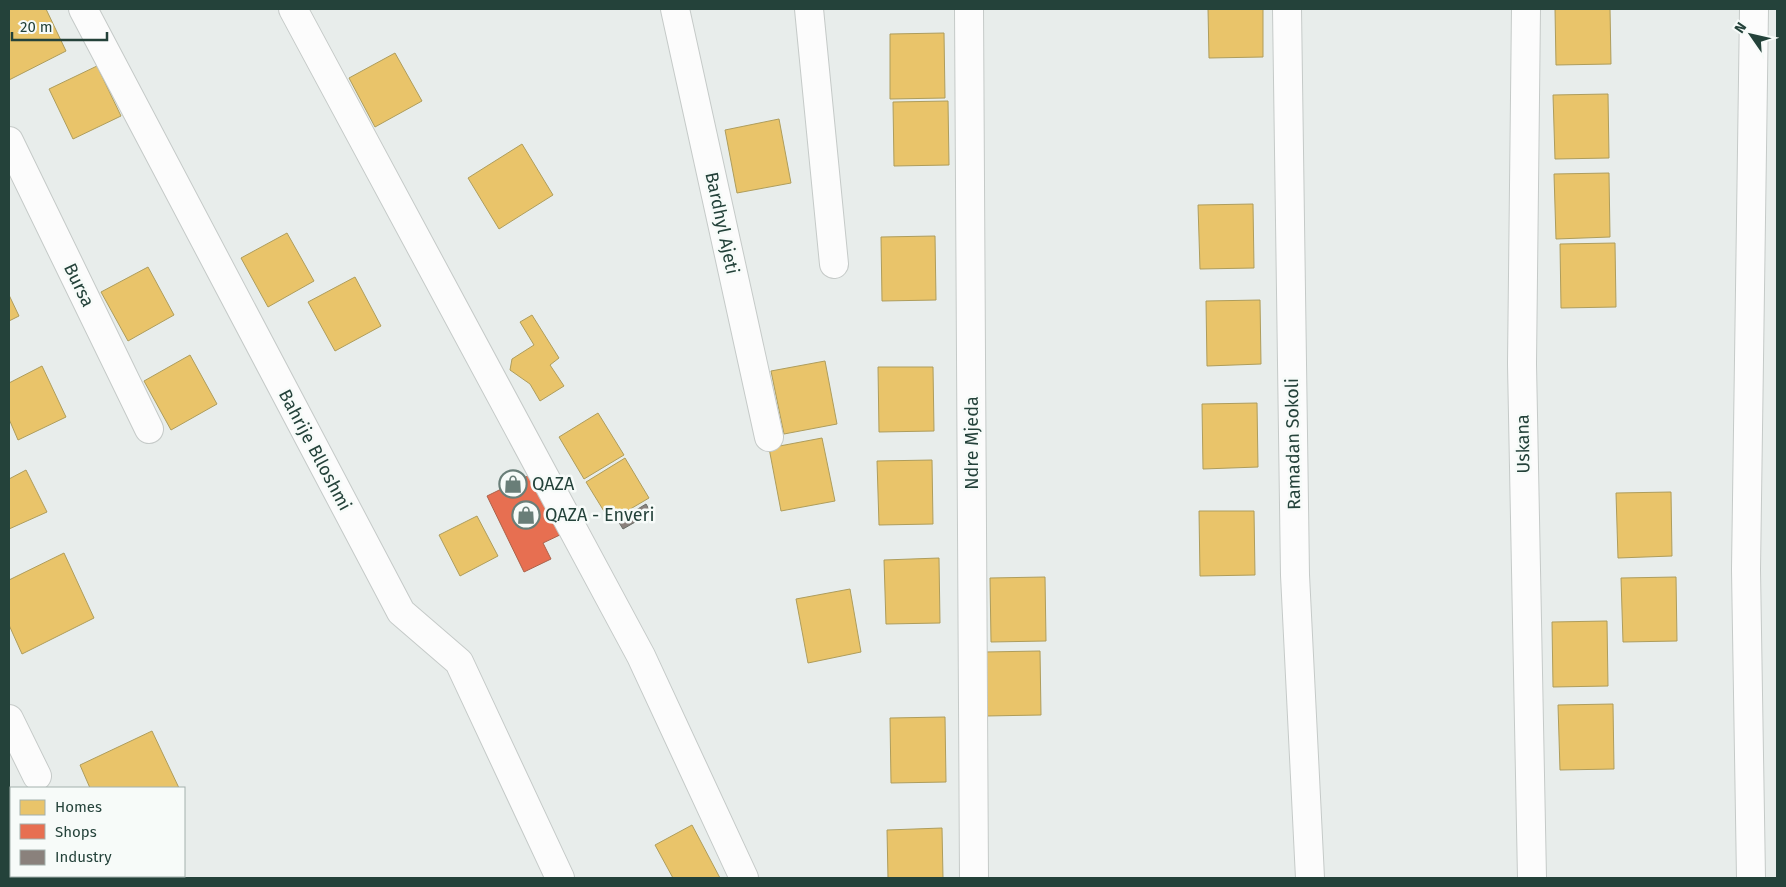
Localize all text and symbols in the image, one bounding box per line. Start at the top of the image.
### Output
scale bar [12,10,108,42]
north arrow [1726,10,1776,60]
text: 20 m [20,18,53,36]
text: N [1731,19,1750,37]
street label: Bardhyl Ajeti [700,170,744,276]
street label: Bursa [59,259,99,311]
street label: Ramadan Sokoli [1281,378,1305,510]
street label: Bahrije Blloshmi [274,386,356,514]
street label: Ndre Mjeda [961,396,983,490]
street label: Uskana [1511,414,1535,474]
shop icon: QAZA [498,469,528,499]
place label: QAZA [532,473,575,495]
shop icon: QAZA - Enveri [511,500,541,530]
place label: QAZA - Enveri [545,504,655,526]
legend [10,787,185,877]
text: Homes [55,798,102,816]
text: Shops [55,823,97,841]
text: Industry [55,848,112,866]

